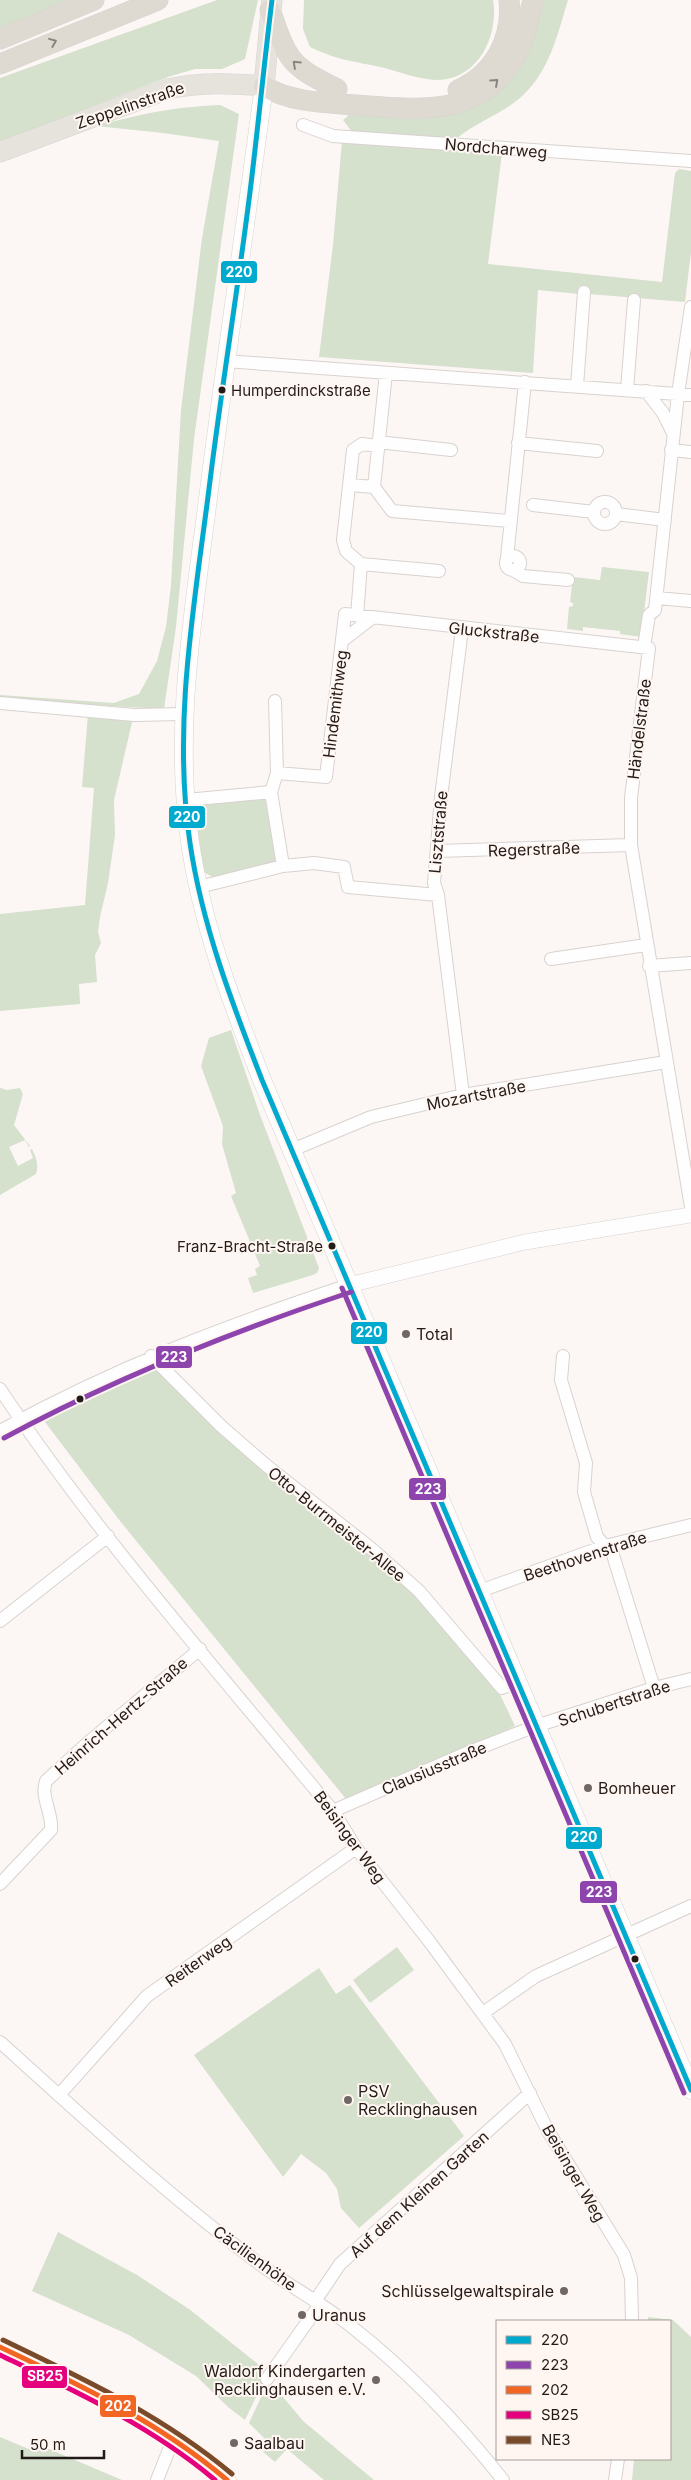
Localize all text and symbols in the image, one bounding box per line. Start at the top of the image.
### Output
one-way arrow [48,38,57,49]
one-way arrow [293,61,302,70]
street label: Zeppelinstraße [73,77,187,133]
one-way arrow [489,79,498,88]
street label: Nordcharweg [444,134,548,162]
line badge: 220 [220,260,258,284]
text: 220 [225,263,253,280]
place label: Humperdinckstraße [231,381,371,400]
marker: Humperdinckstraße [217,385,227,395]
street label: Gluckstraße [448,617,540,647]
street label: Hindemithweg [318,649,352,759]
street label: Händelstraße [623,678,655,780]
street label: Lisztstraße [424,790,452,874]
line badge: 220 [168,805,206,829]
text: 220 [173,808,201,825]
street label: Regerstraße [487,837,581,861]
street label: Mozartstraße [425,1076,527,1114]
place label: Franz-Bracht-Straße [177,1237,323,1256]
marker: Franz-Bracht-Straße [327,1241,337,1251]
line badge: 220 [350,1321,388,1345]
text: 220 [355,1323,383,1340]
place label: Total [416,1324,453,1344]
marker: Total [400,1328,412,1340]
line badge: 223 [155,1345,193,1369]
text: 223 [161,1348,187,1365]
unlabelled marker [75,1394,85,1404]
street label: Otto-Burrmeister-Allee [264,1462,410,1586]
line badge: 223 [408,1477,447,1501]
text: 223 [415,1480,441,1497]
street label: Beethovenstraße [521,1527,649,1585]
street label: Heinrich-Hertz-Straße [51,1653,191,1779]
street label: Schubertstraße [555,1675,673,1731]
street label: Clausiusstraße [378,1737,490,1799]
place label: Bomheuer [598,1778,676,1798]
marker: Bomheuer [582,1782,594,1794]
street label: Beisinger Weg [310,1787,390,1887]
line badge: 220 [565,1826,603,1850]
text: 220 [570,1828,598,1845]
line badge: 223 [579,1880,618,1904]
text: 223 [586,1883,612,1900]
street label: Reiterweg [161,1931,235,1991]
unlabelled marker [630,1954,640,1964]
place label: PSV Recklinghausen [358,2081,477,2119]
marker: PSV Recklinghausen [342,2094,354,2106]
street label: Beisinger Weg [538,2121,610,2225]
street label: Auf dem Kleinen Garten [345,2126,493,2262]
street label: Cäcilienhöhe [209,2221,301,2295]
place label: Schlüsselgewaltspirale [381,2281,554,2301]
marker: Schlüsselgewaltspirale [558,2285,570,2297]
place label: Uranus [312,2305,366,2325]
marker: Uranus [296,2309,308,2321]
legend [496,2320,671,2460]
text: 220 [541,2330,569,2349]
text: 223 [541,2355,569,2374]
place label: Waldorf Kindergarten Recklinghausen e.V. [204,2361,366,2399]
line badge: SB25 [21,2365,68,2389]
text: SB25 [27,2367,63,2384]
marker: Waldorf Kindergarten Recklinghausen e.V. [370,2374,382,2386]
text: 202 [541,2380,569,2399]
line badge: 202 [99,2394,137,2418]
text: 202 [104,2397,132,2414]
text: SB25 [541,2405,579,2424]
scale bar [22,2428,105,2460]
text: NE3 [541,2430,571,2449]
place label: Saalbau [244,2433,305,2453]
text: 50 m [30,2435,66,2454]
marker: Saalbau [228,2437,240,2449]

